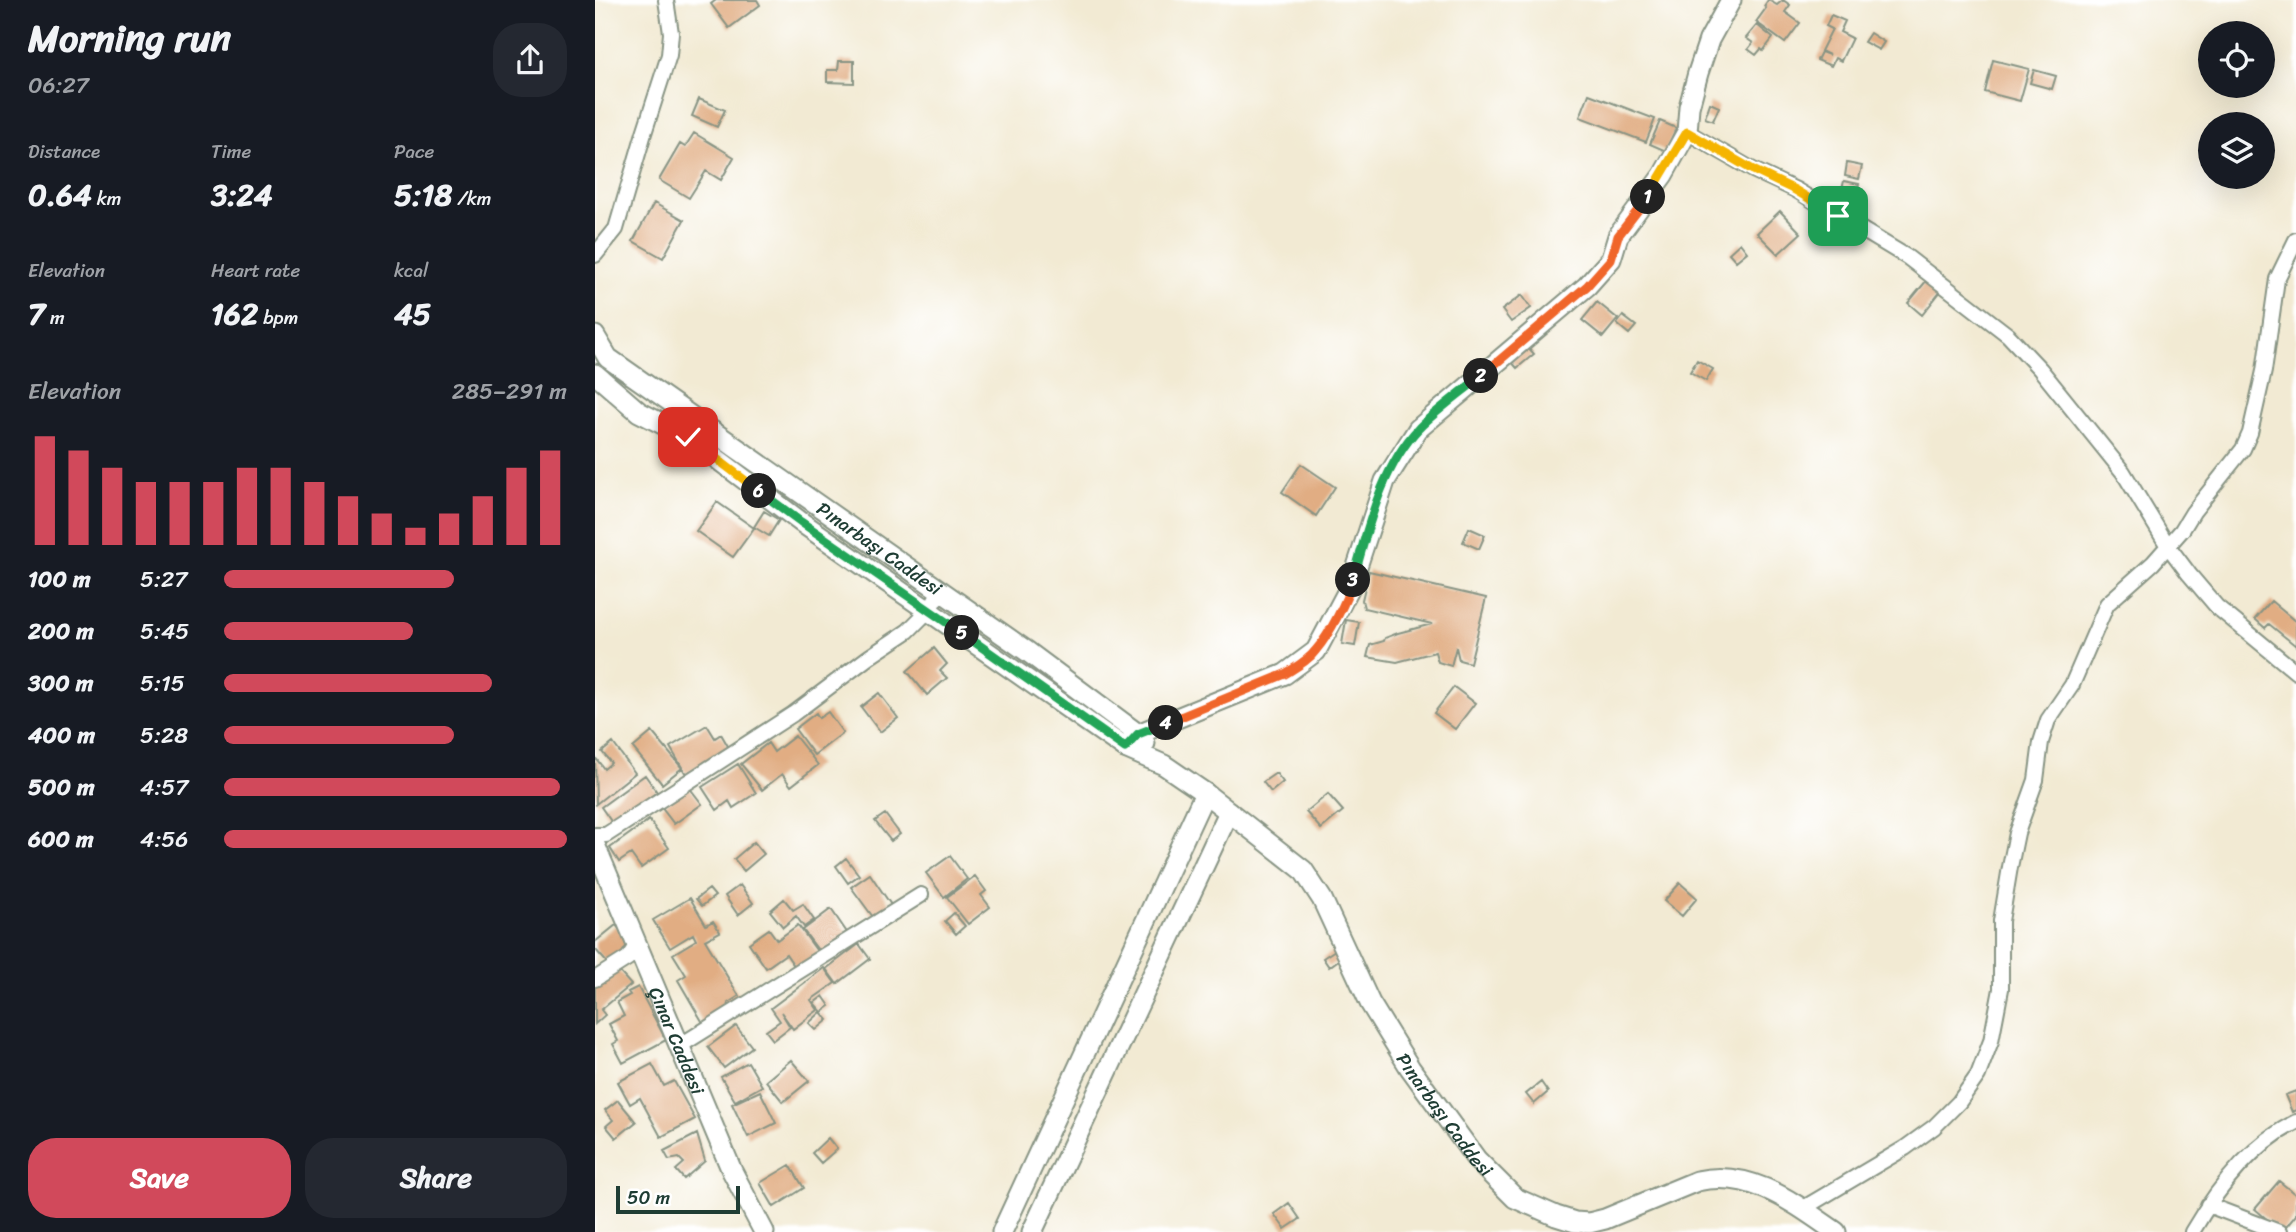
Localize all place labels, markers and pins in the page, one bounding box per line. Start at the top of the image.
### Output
pin: 1 [1631,180,1665,214]
pin [1808,186,1868,246]
pin: 2 [1463,358,1498,394]
pin [658,407,718,467]
pin: 6 [741,474,777,508]
pin: 3 [1335,562,1371,598]
pin: 5 [945,616,979,650]
pin: 4 [1149,706,1183,740]

